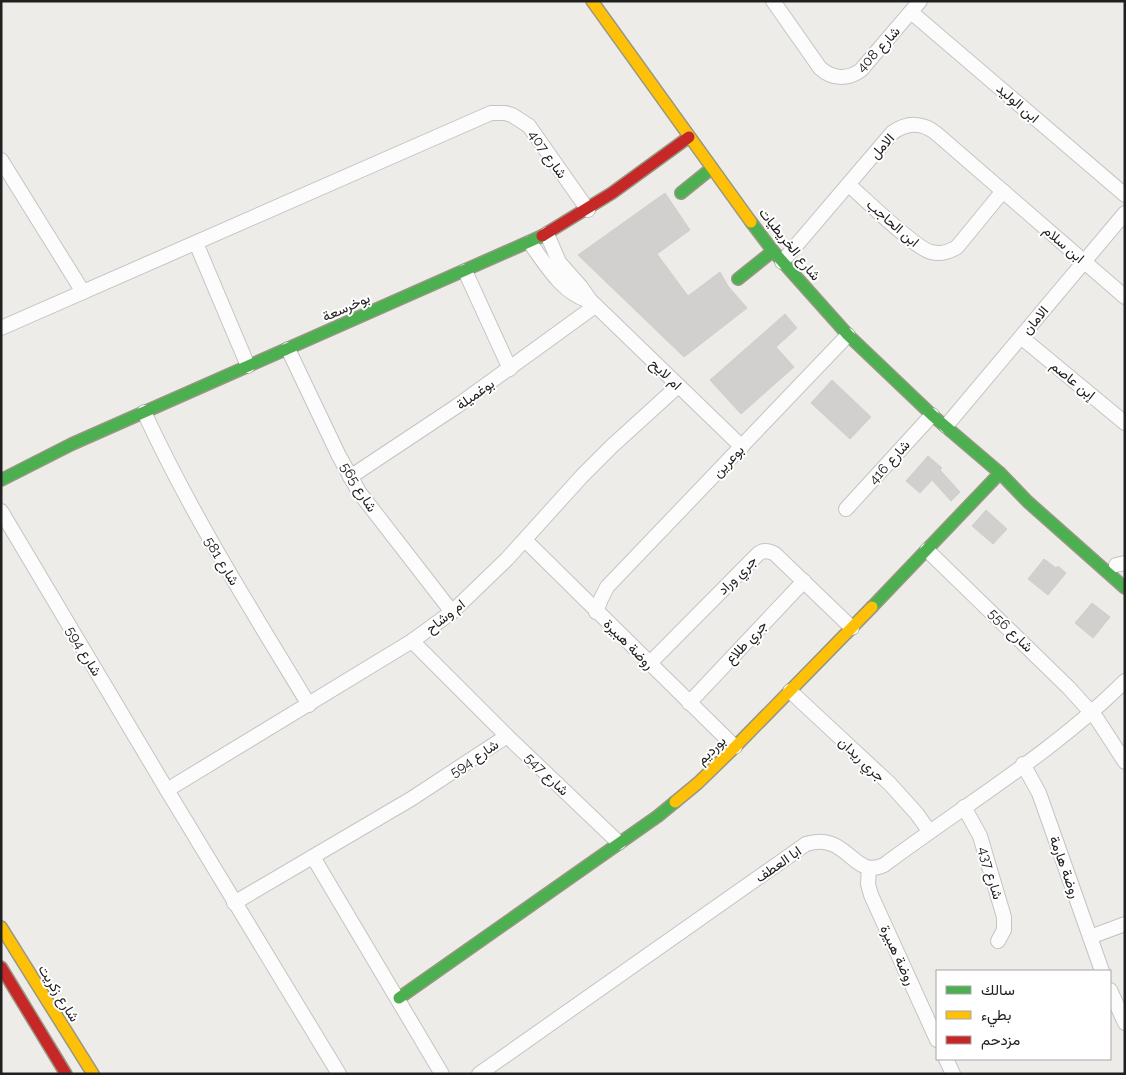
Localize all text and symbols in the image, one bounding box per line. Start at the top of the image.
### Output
street label: شارع 408 [853,23,905,77]
street label: ابن الوليد [993,80,1043,127]
street label: شارع 407 [523,127,570,183]
street label: الامل [867,130,898,162]
street label: ابن الحاجب [863,196,922,251]
street label: شارع الخريطيات [754,204,824,285]
street label: ابن سلام [1040,222,1088,267]
street label: بوخرسعة [320,289,373,325]
street label: الامان [1019,303,1052,338]
street label: ام لايح [645,355,685,395]
street label: إبن عاصم [1046,357,1098,404]
street label: بوغميلة [453,375,498,414]
street label: شارع 416 [865,437,915,489]
street label: بوعرين [709,442,748,481]
street label: شارع 565 [335,459,380,516]
street label: شارع 581 [199,534,243,590]
street label: جري وراد [714,552,763,601]
street label: ام وشاح [422,596,470,639]
street label: شارع 556 [983,605,1036,657]
street label: روضة هبيرة [600,616,658,673]
street label: جري طلاع [722,617,773,670]
street label: شارع 594 [60,623,105,680]
street label: بورديم [693,732,729,768]
street label: جري ريدان [833,734,889,787]
street label: شارع 594 [447,736,503,783]
street label: شارع 547 [520,749,572,801]
street label: روضة هارمة [1045,834,1084,901]
street label: ابا العطف [752,842,805,886]
street label: شارع 437 [973,845,1006,902]
street label: روضة هبيرة [876,922,919,988]
street label: شارع زكريت [33,962,83,1026]
legend [936,970,1111,1060]
text: سالك [981,981,1015,999]
text: بطيء [981,1006,1011,1028]
text: مزدحم [981,1031,1020,1050]

